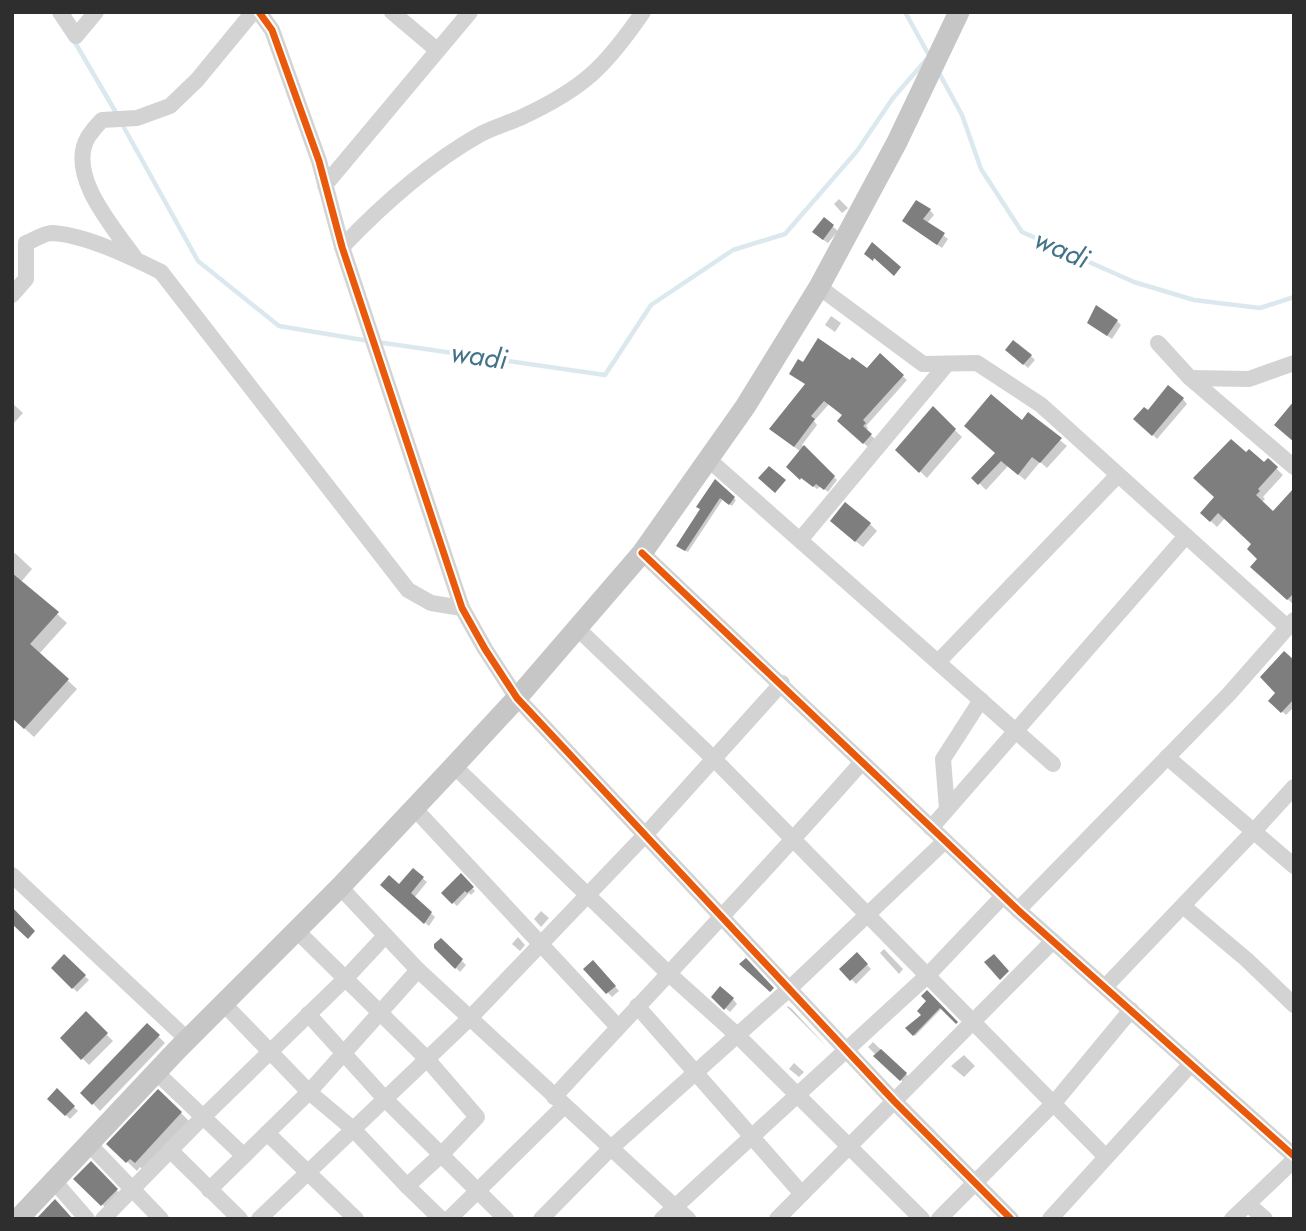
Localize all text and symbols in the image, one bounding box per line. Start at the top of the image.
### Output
water label: wadi [1028,219,1097,280]
water label: wadi [448,332,511,380]

